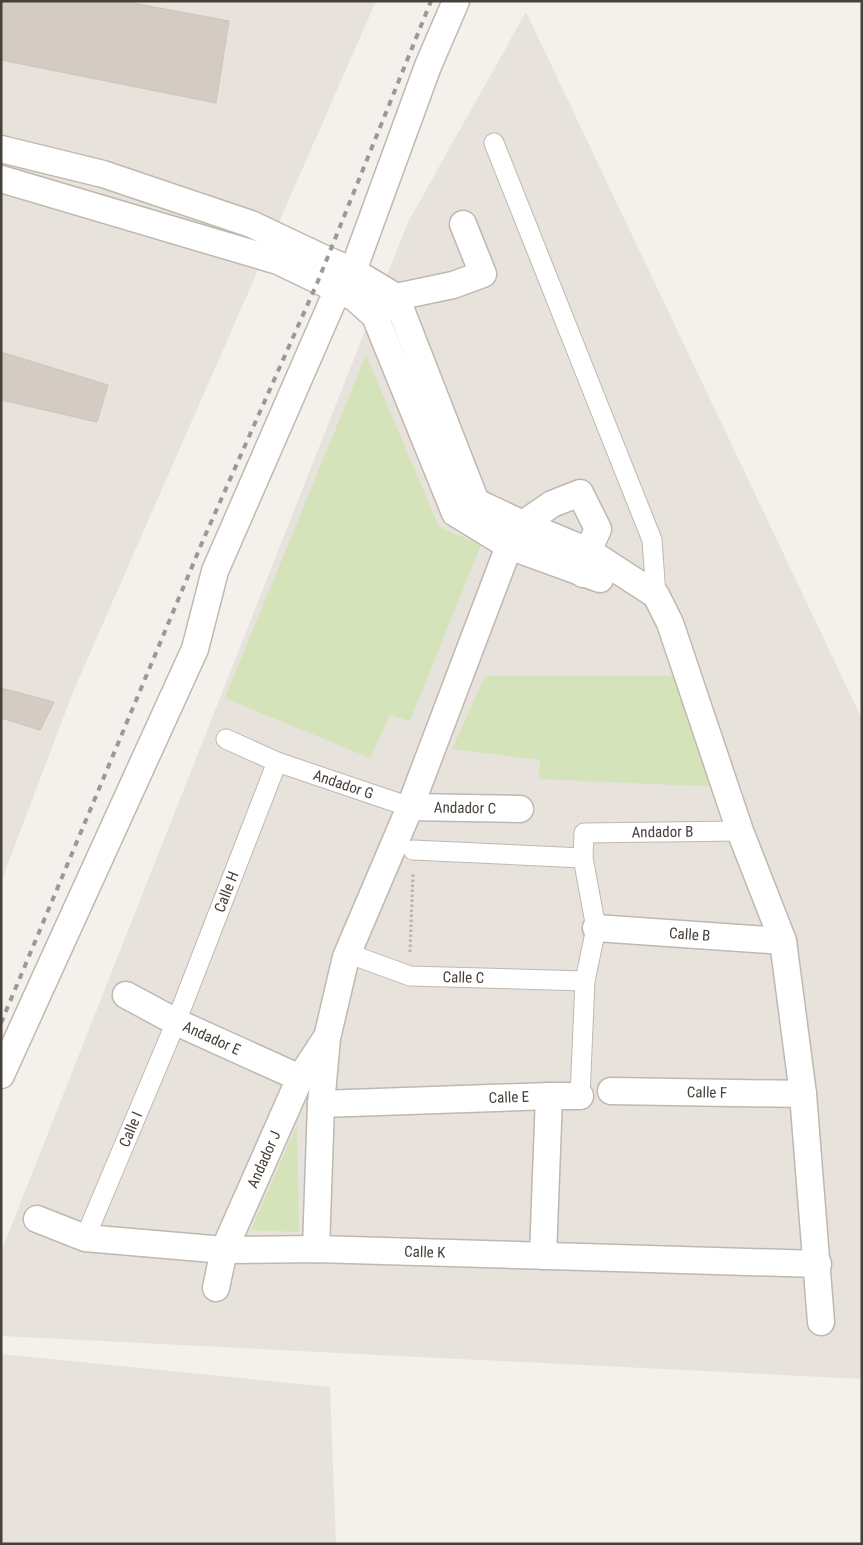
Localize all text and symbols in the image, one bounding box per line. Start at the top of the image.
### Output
street label: Andador G [311,766,376,803]
street label: Andador C [434,798,496,818]
street label: Andador B [632,823,694,841]
street label: Calle H [210,869,243,915]
street label: Calle B [669,924,711,945]
street label: Calle C [442,968,484,987]
street label: Andador E [180,1017,243,1059]
street label: Calle F [687,1083,727,1102]
street label: Calle E [488,1088,529,1107]
street label: Calle I [115,1109,146,1150]
street label: Andador J [244,1128,285,1191]
street label: Calle K [404,1243,447,1262]

